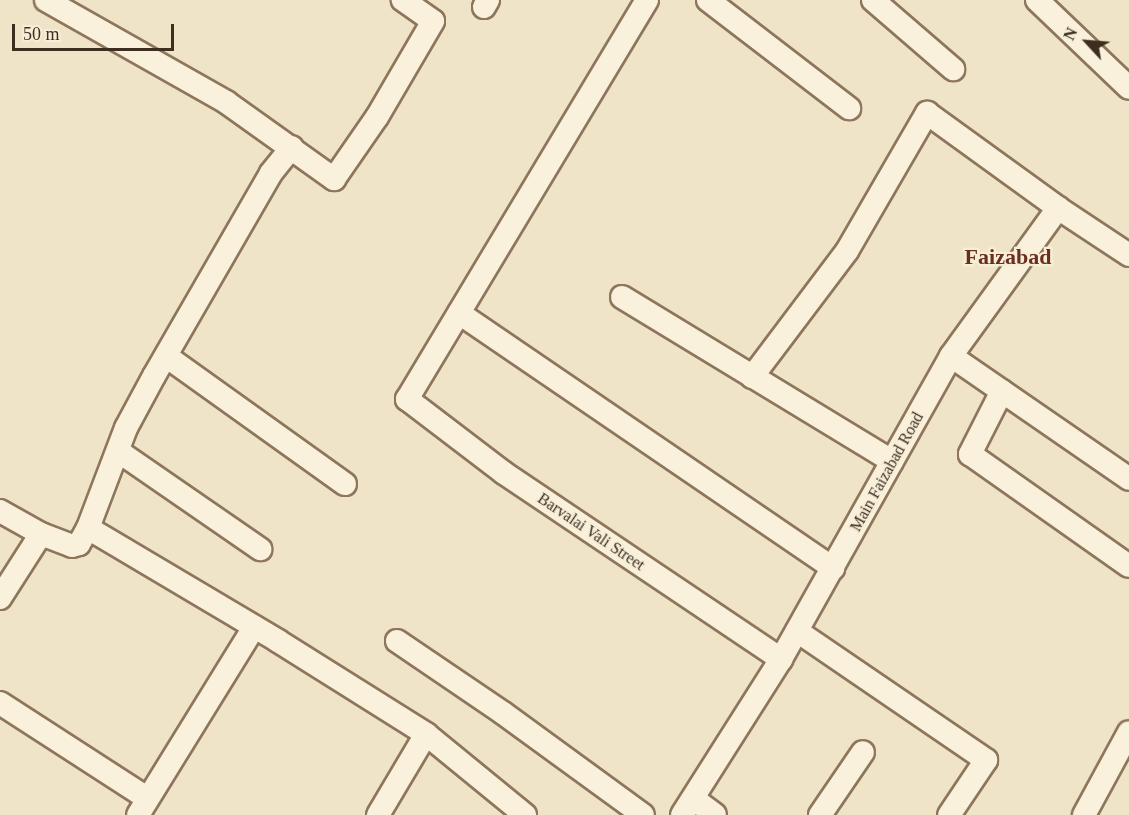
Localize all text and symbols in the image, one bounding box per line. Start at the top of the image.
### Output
scale bar [15,12,177,50]
north arrow [1057,12,1117,72]
text: 50 m [23,24,60,44]
text: N [1060,25,1081,43]
district label: Faizabad [965,244,1051,270]
street label: Main Faizabad Road [846,408,928,536]
street label: Barvalai Vali Street [533,489,649,575]

